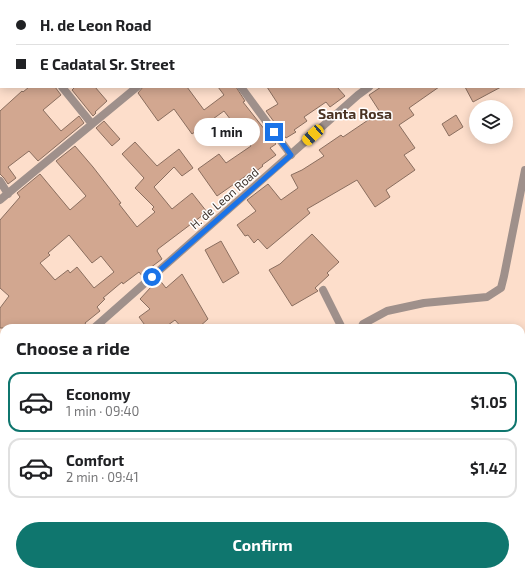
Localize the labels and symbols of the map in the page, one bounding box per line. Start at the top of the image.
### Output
district label: Santa Rosa [318,105,392,122]
callout: 1 min [194,118,260,146]
route end [265,123,283,141]
car [300,123,326,147]
street label: H. de Leon Road [187,164,261,232]
route start [143,268,161,286]

